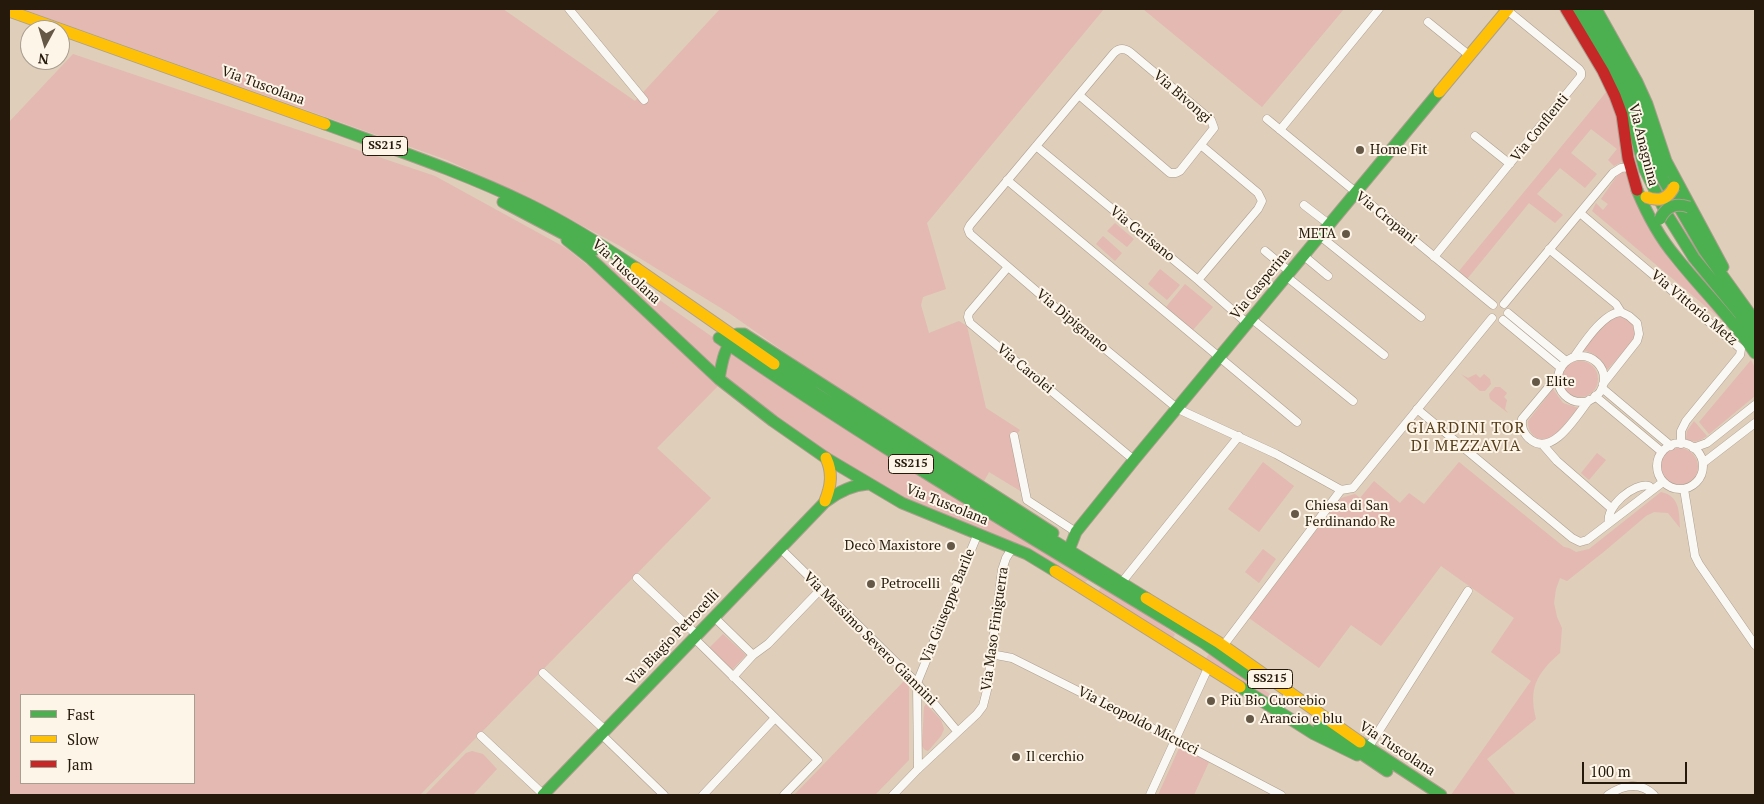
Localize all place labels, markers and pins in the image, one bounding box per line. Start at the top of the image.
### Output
place label: Home Fit [1370,142,1427,158]
marker: Home Fit [1354,144,1366,156]
place label: META [1299,226,1336,242]
marker: META [1340,228,1352,240]
place label: Elite [1546,374,1575,390]
marker: Elite [1530,376,1542,388]
place label: Chiesa di San Ferdinando Re [1305,498,1395,530]
marker: Chiesa di San Ferdinando Re [1289,508,1301,520]
place label: Decò Maxistore [845,538,941,554]
marker: Decò Maxistore [945,540,957,552]
place label: Petrocelli [881,576,940,592]
marker: Petrocelli [865,578,877,590]
place label: Più Bio Cuorebio [1221,693,1326,709]
marker: Più Bio Cuorebio [1205,695,1217,707]
place label: Arancio e blu [1260,711,1343,727]
marker: Arancio e blu [1244,713,1256,725]
place label: Il cerchio [1026,749,1084,765]
marker: Il cerchio [1010,751,1022,763]

